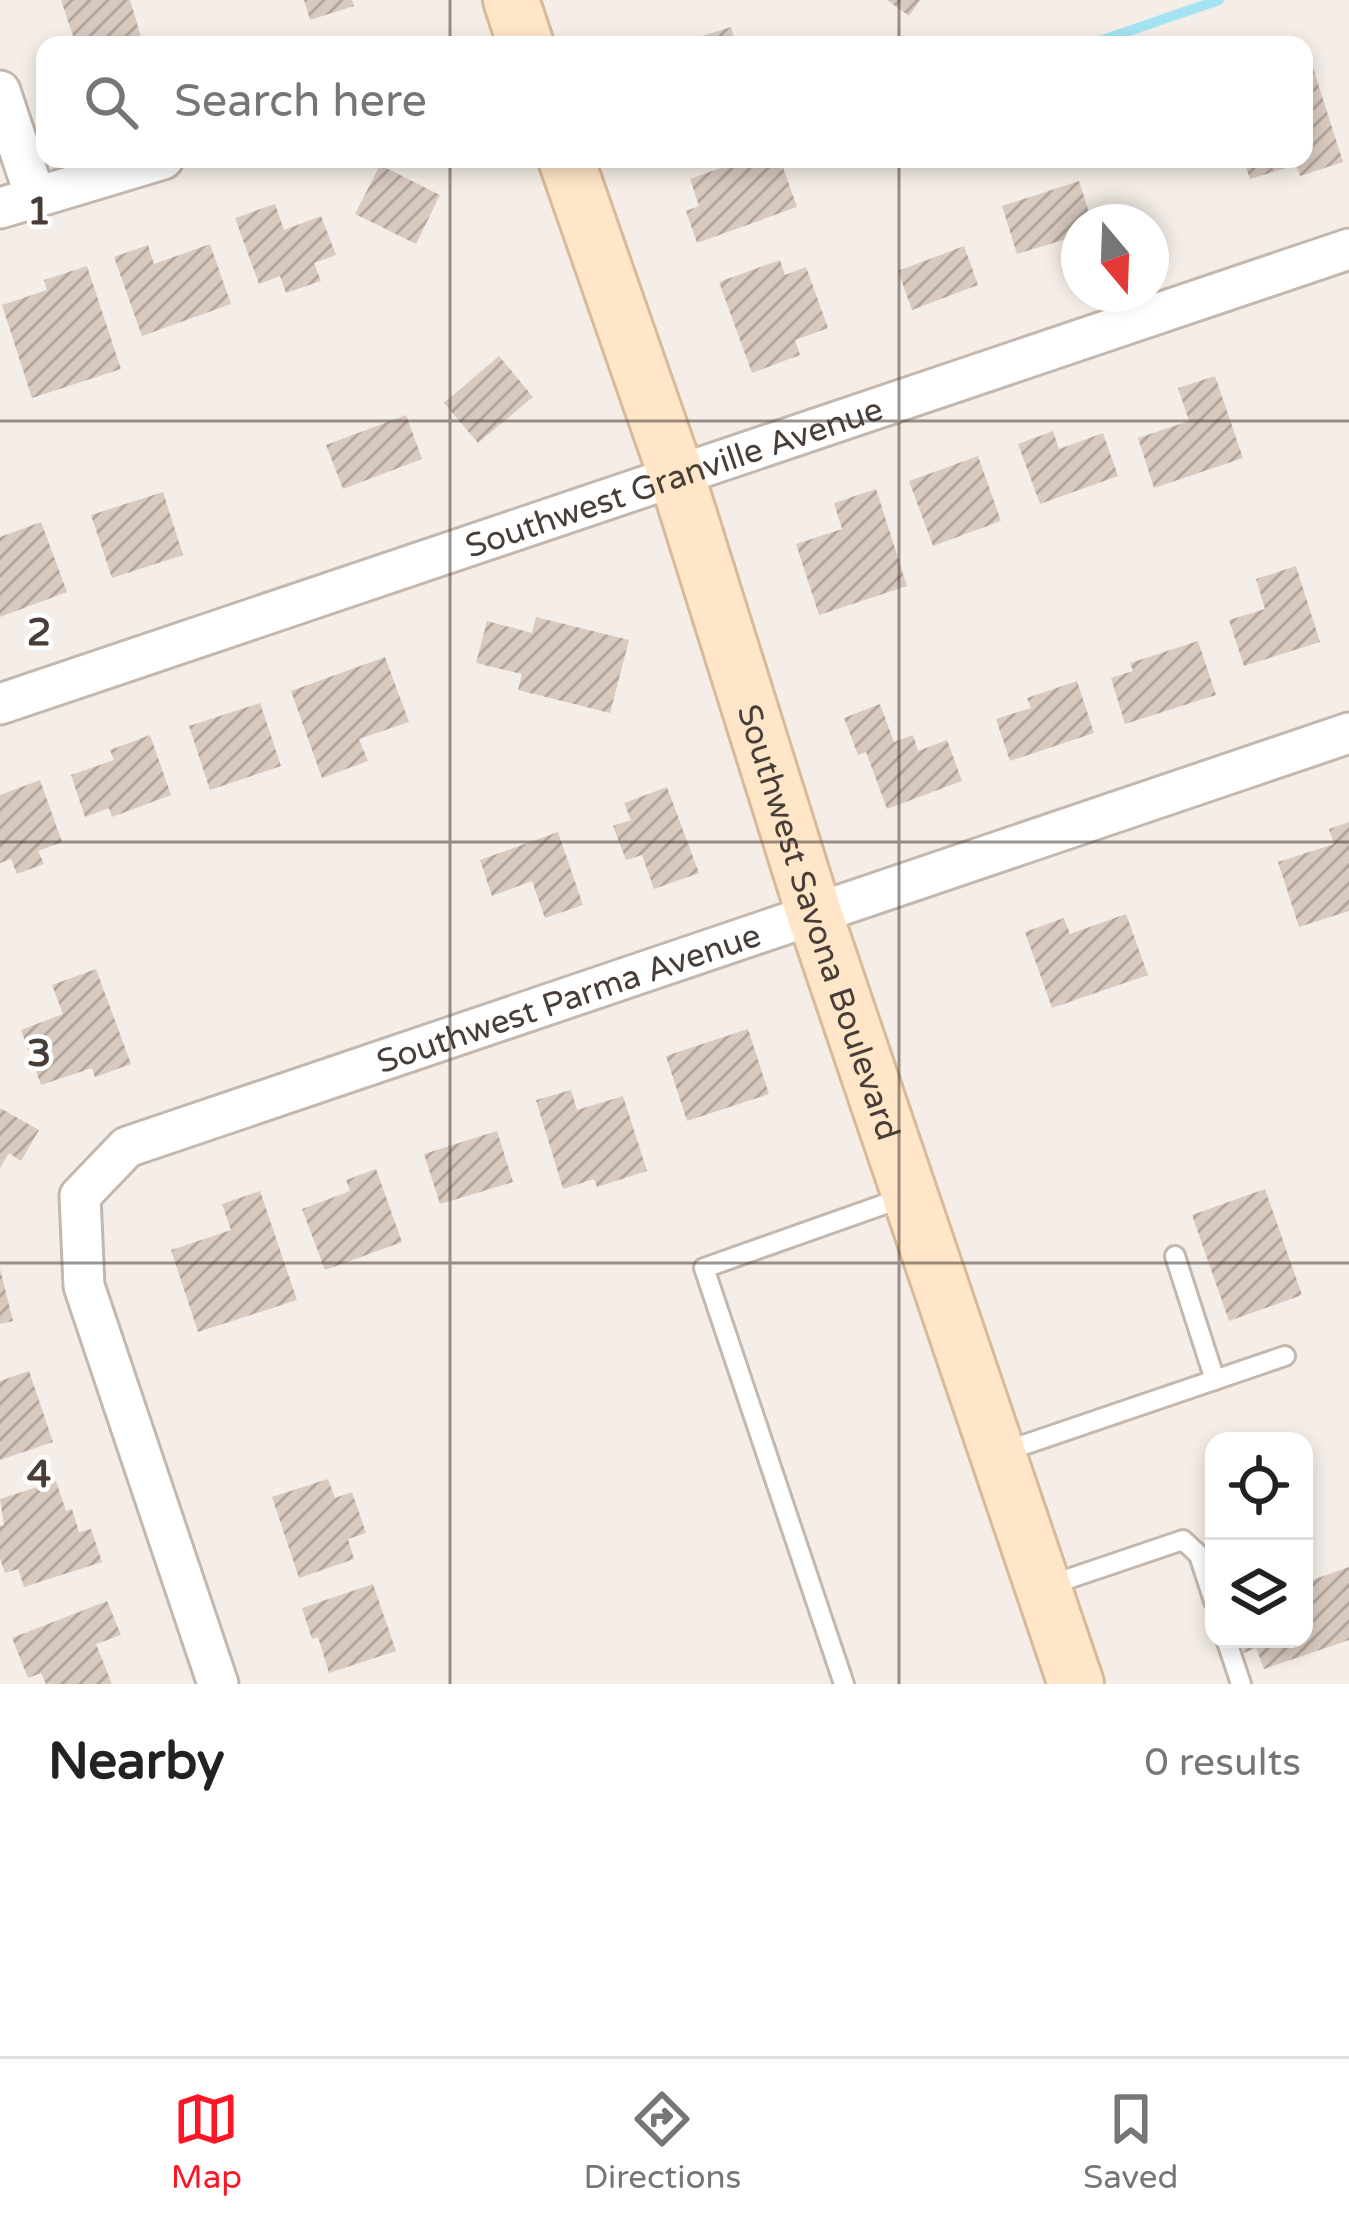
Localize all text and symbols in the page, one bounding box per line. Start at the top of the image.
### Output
search box [36,36,1313,168]
icon: search [78,69,144,135]
text: Search here [174,75,427,129]
text: 1 [27,188,51,235]
north arrow [1061,204,1169,312]
street label: Southwest Granville Avenue [460,390,888,567]
text: 2 [27,609,51,656]
street label: Southwest Savona Boulevard [729,700,908,1145]
street label: Southwest Parma Avenue [372,916,766,1082]
text: 3 [27,1030,51,1077]
map controls [1205,1432,1313,1648]
button: locate [1205,1432,1313,1540]
text: 4 [27,1451,51,1498]
button: layers [1205,1540,1313,1648]
text: Nearby [48,1731,225,1793]
text: 0 results [1144,1739,1301,1786]
tab: Map [171,2086,242,2197]
tab: Directions [584,2086,741,2197]
tab: Saved [1083,2086,1178,2197]

